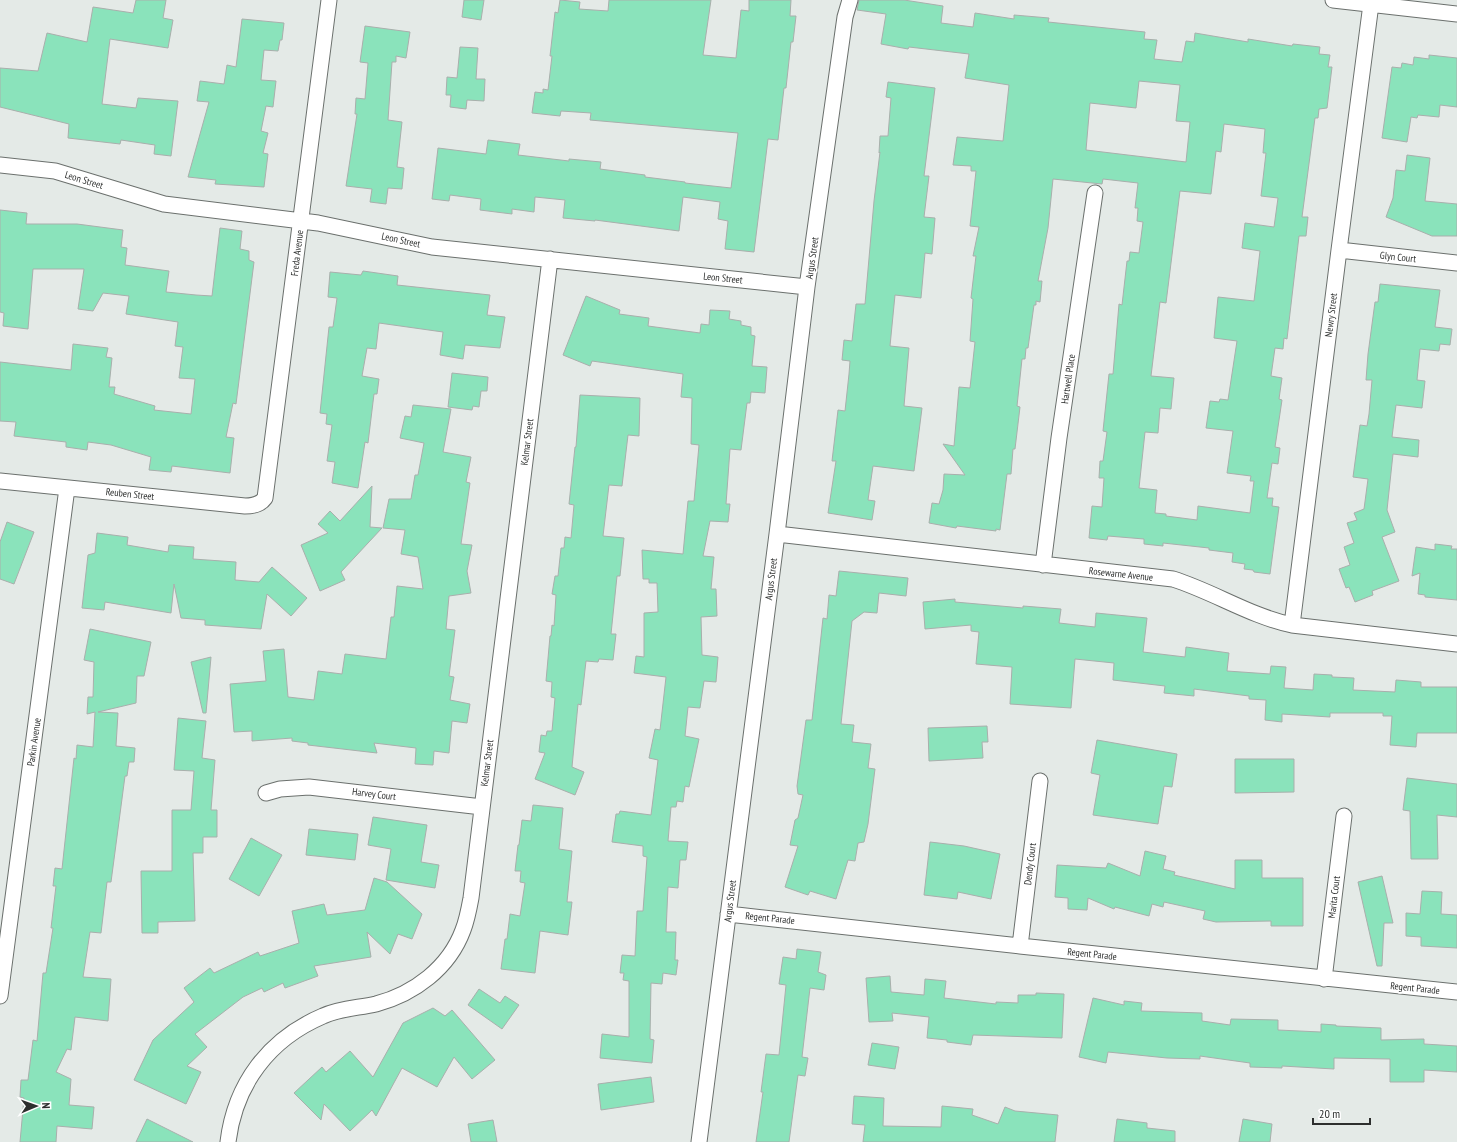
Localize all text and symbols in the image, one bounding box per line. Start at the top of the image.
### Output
street label: Leon Street [63,168,105,192]
street label: Freda Avenue [288,229,306,277]
street label: Leon Street [380,230,422,250]
street label: Argus Street [803,236,821,280]
street label: Glyn Court [1379,249,1417,265]
street label: Leon Street [703,269,743,287]
street label: Newry Street [1322,292,1340,338]
street label: Hartwell Place [1058,353,1078,405]
street label: Kelmar Street [518,418,536,466]
street label: Reuben Street [105,485,155,503]
street label: Argus Street [762,557,780,601]
street label: Rosewarne Avenue [1088,564,1154,584]
street label: Parkin Avenue [24,717,44,767]
street label: Kelmar Street [478,739,496,787]
street label: Harvey Court [351,785,397,803]
street label: Dendy Court [1021,842,1039,886]
street label: Marita Court [1325,875,1343,919]
street label: Argus Street [721,879,739,923]
street label: Regent Parade [745,909,795,927]
street label: Regent Parade [1067,945,1117,963]
street label: Regent Parade [1390,979,1440,997]
north arrow [16,1086,56,1126]
scale bar [1313,1100,1370,1126]
text: N [39,1102,53,1109]
text: 20 m [1319,1106,1340,1121]

